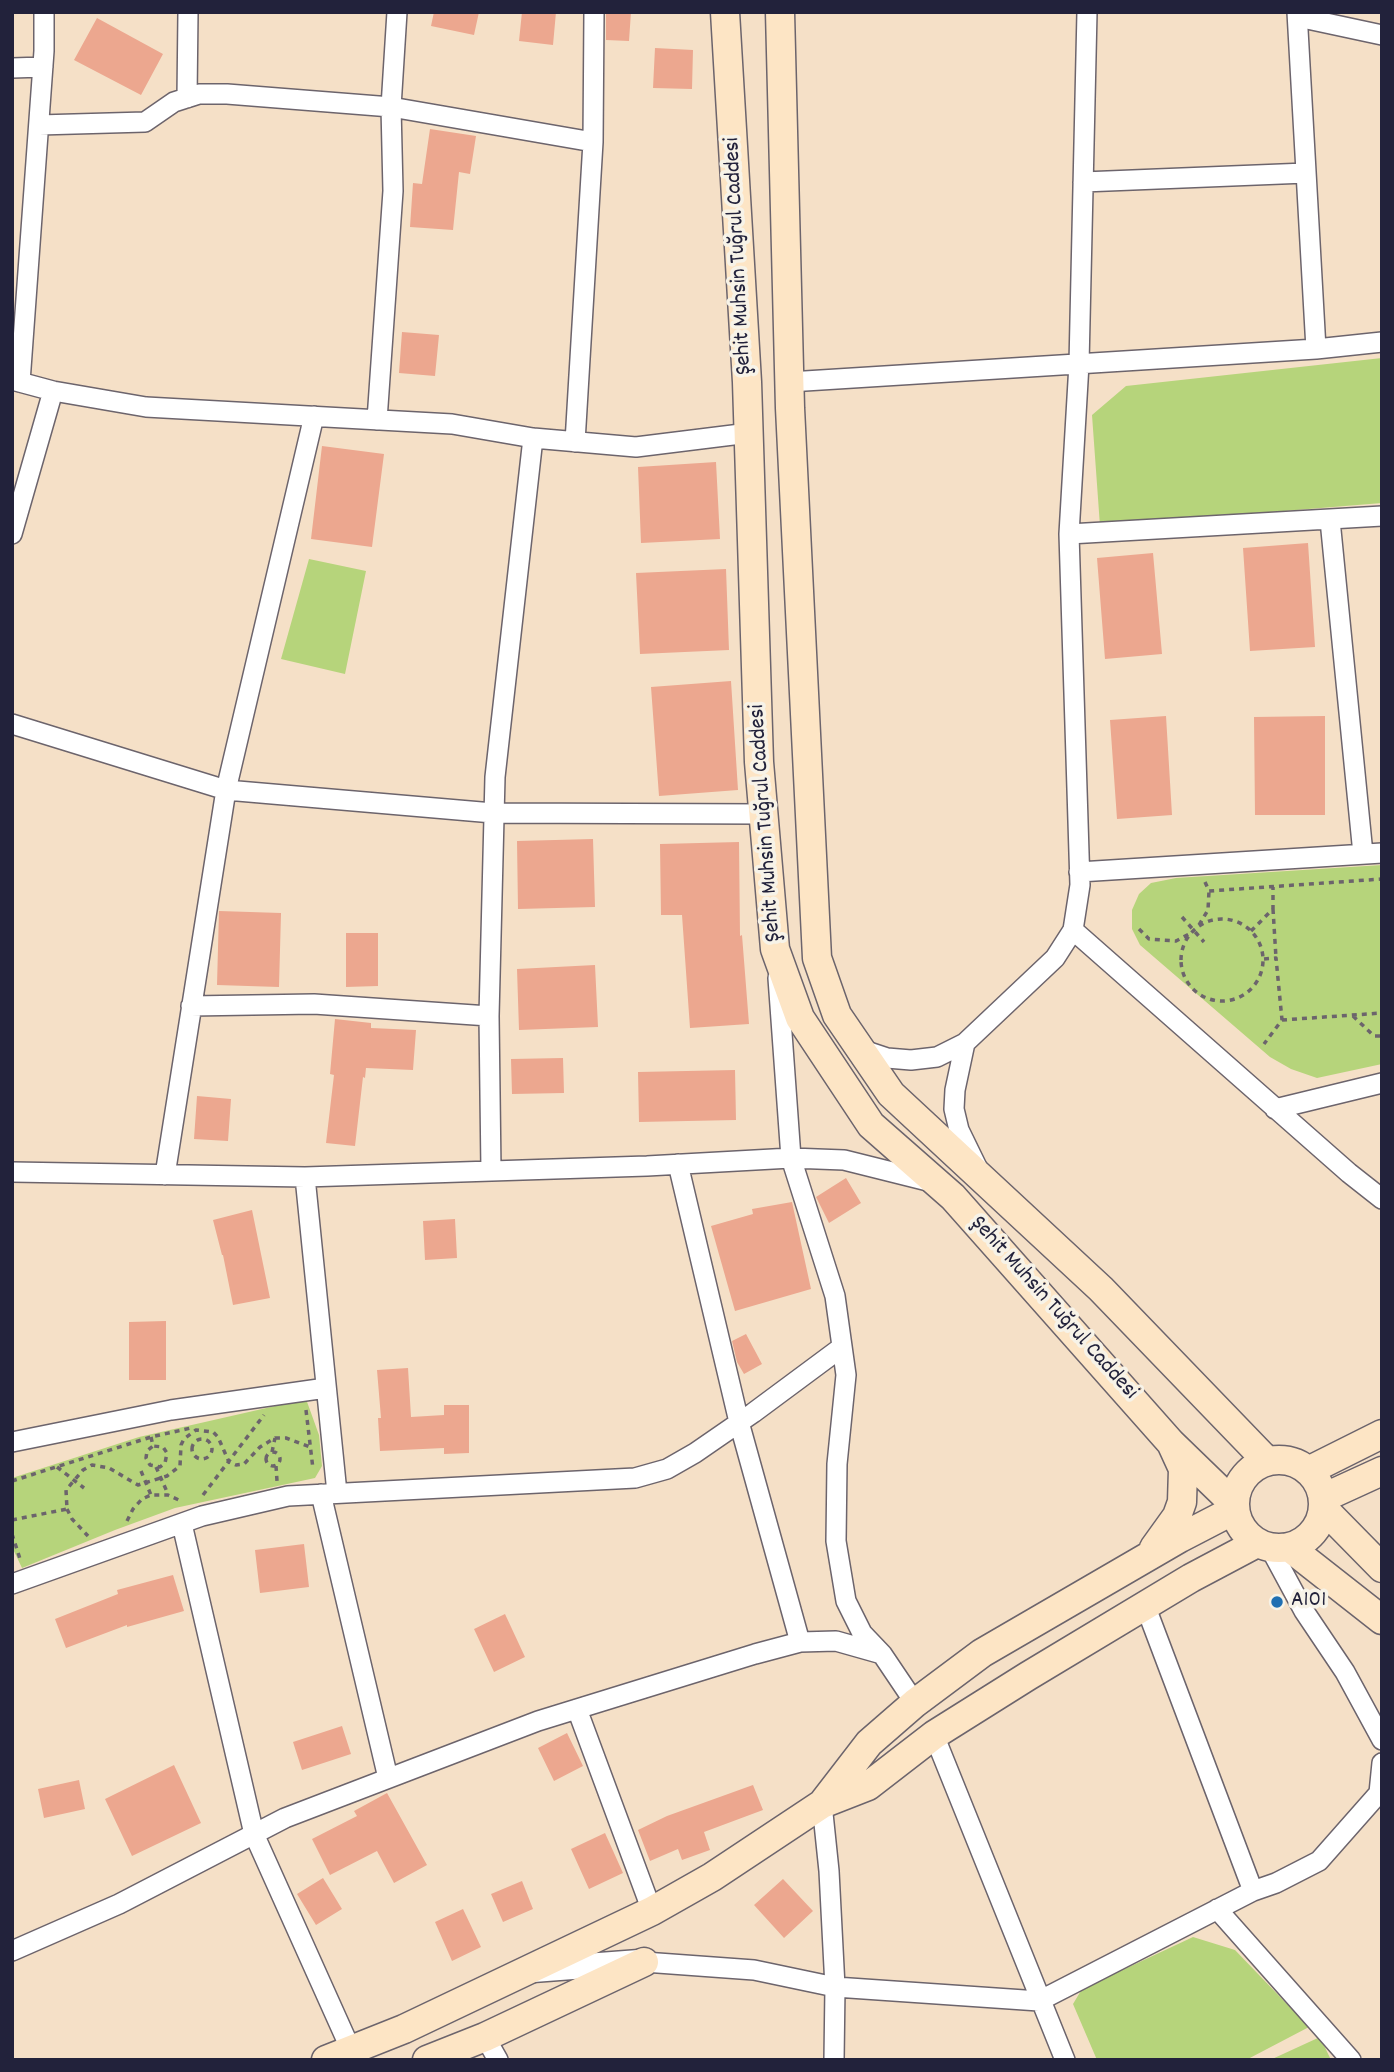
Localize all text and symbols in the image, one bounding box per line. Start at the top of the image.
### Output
street label: Şehit Muhsin Tuğrul Caddesi [720,136,760,376]
street label: Şehit Muhsin Tuğrul Caddesi [745,703,789,943]
street label: Şehit Muhsin Tuğrul Caddesi [963,1211,1143,1407]
place label: A101 [1291,1588,1326,1616]
marker: A101 [1269,1594,1285,1610]

